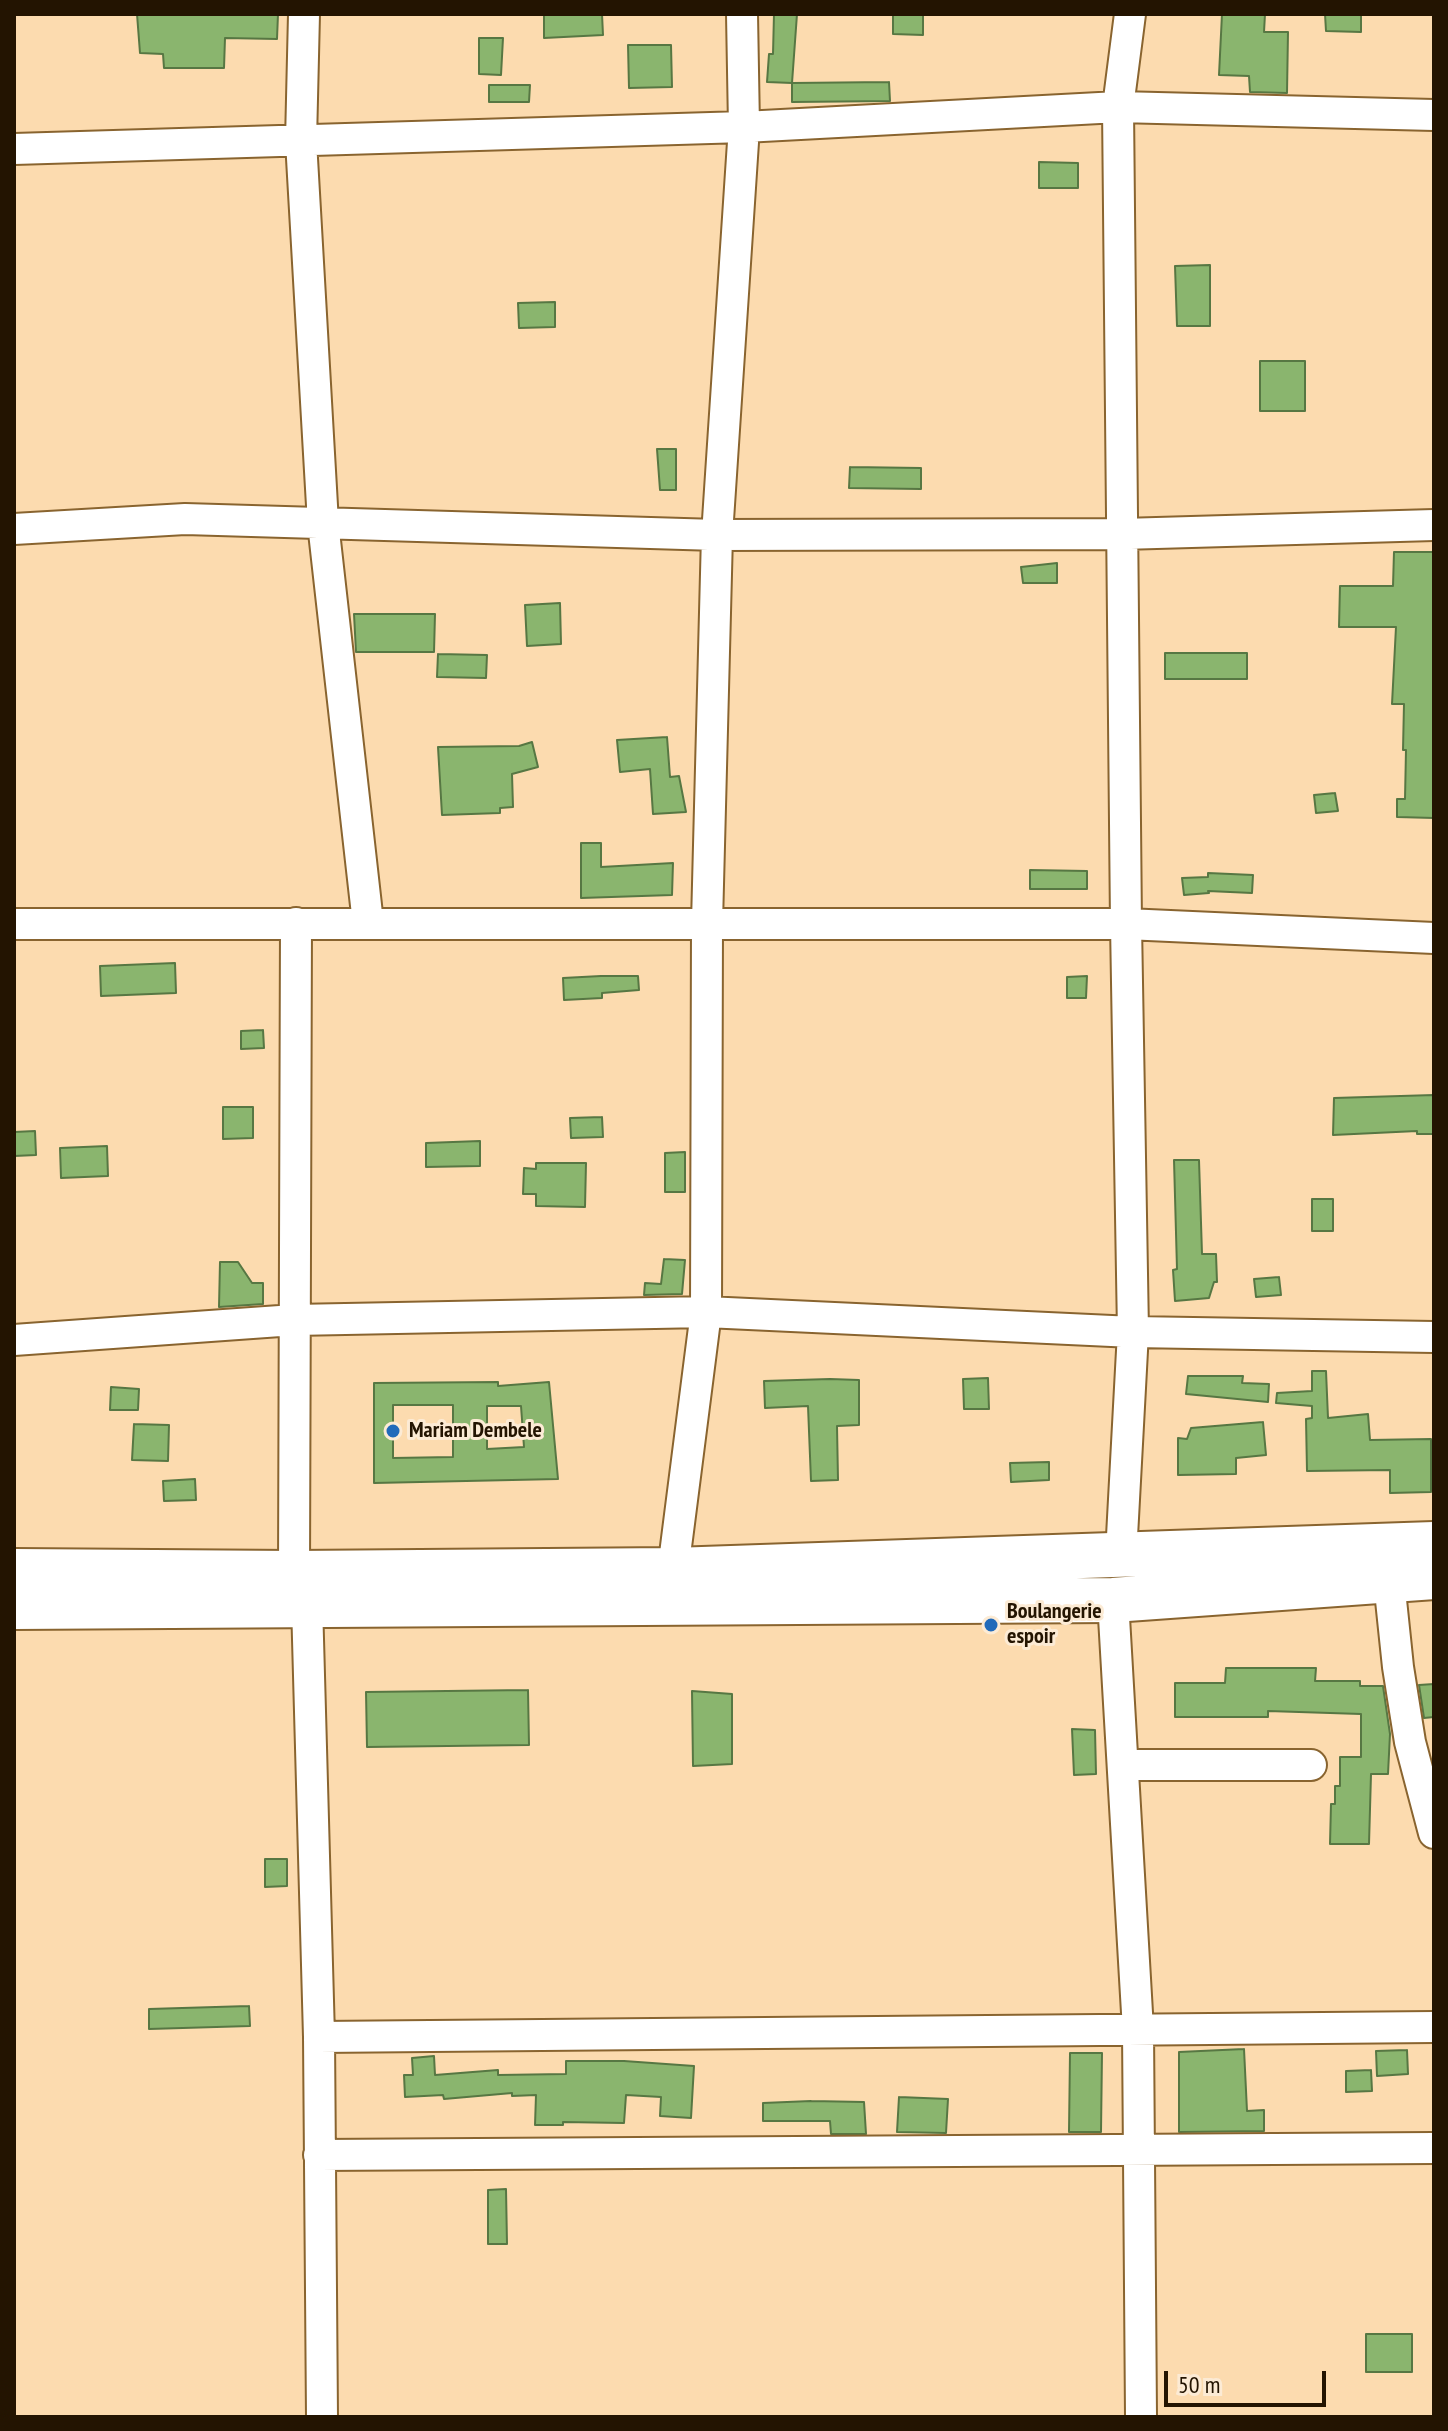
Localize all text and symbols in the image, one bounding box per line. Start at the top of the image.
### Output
place label: Mariam Dembele [409,1418,542,1444]
marker: Mariam Dembele [384,1422,402,1440]
place label: Boulangerie espoir [1007,1599,1102,1650]
marker: Boulangerie espoir [982,1616,1000,1634]
scale bar [1168,2355,1330,2405]
text: 50 m [1178,2369,1220,2400]

